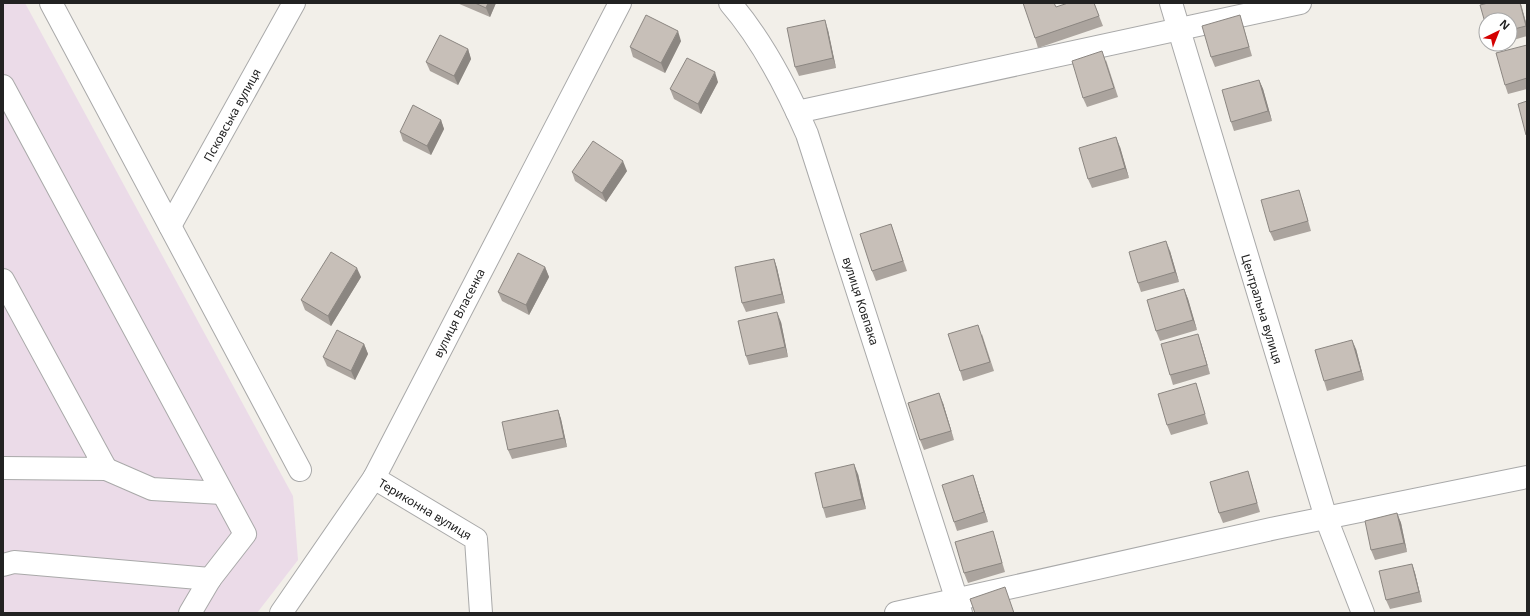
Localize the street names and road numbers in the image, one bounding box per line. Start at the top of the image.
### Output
street label: Псковська вулиця [199,65,265,165]
street label: Центральна вулиця [1237,252,1287,366]
street label: вулиця Ковпака [839,255,883,347]
street label: вулиця Власенка [429,265,489,361]
street label: Териконна вулиця [375,474,475,544]

